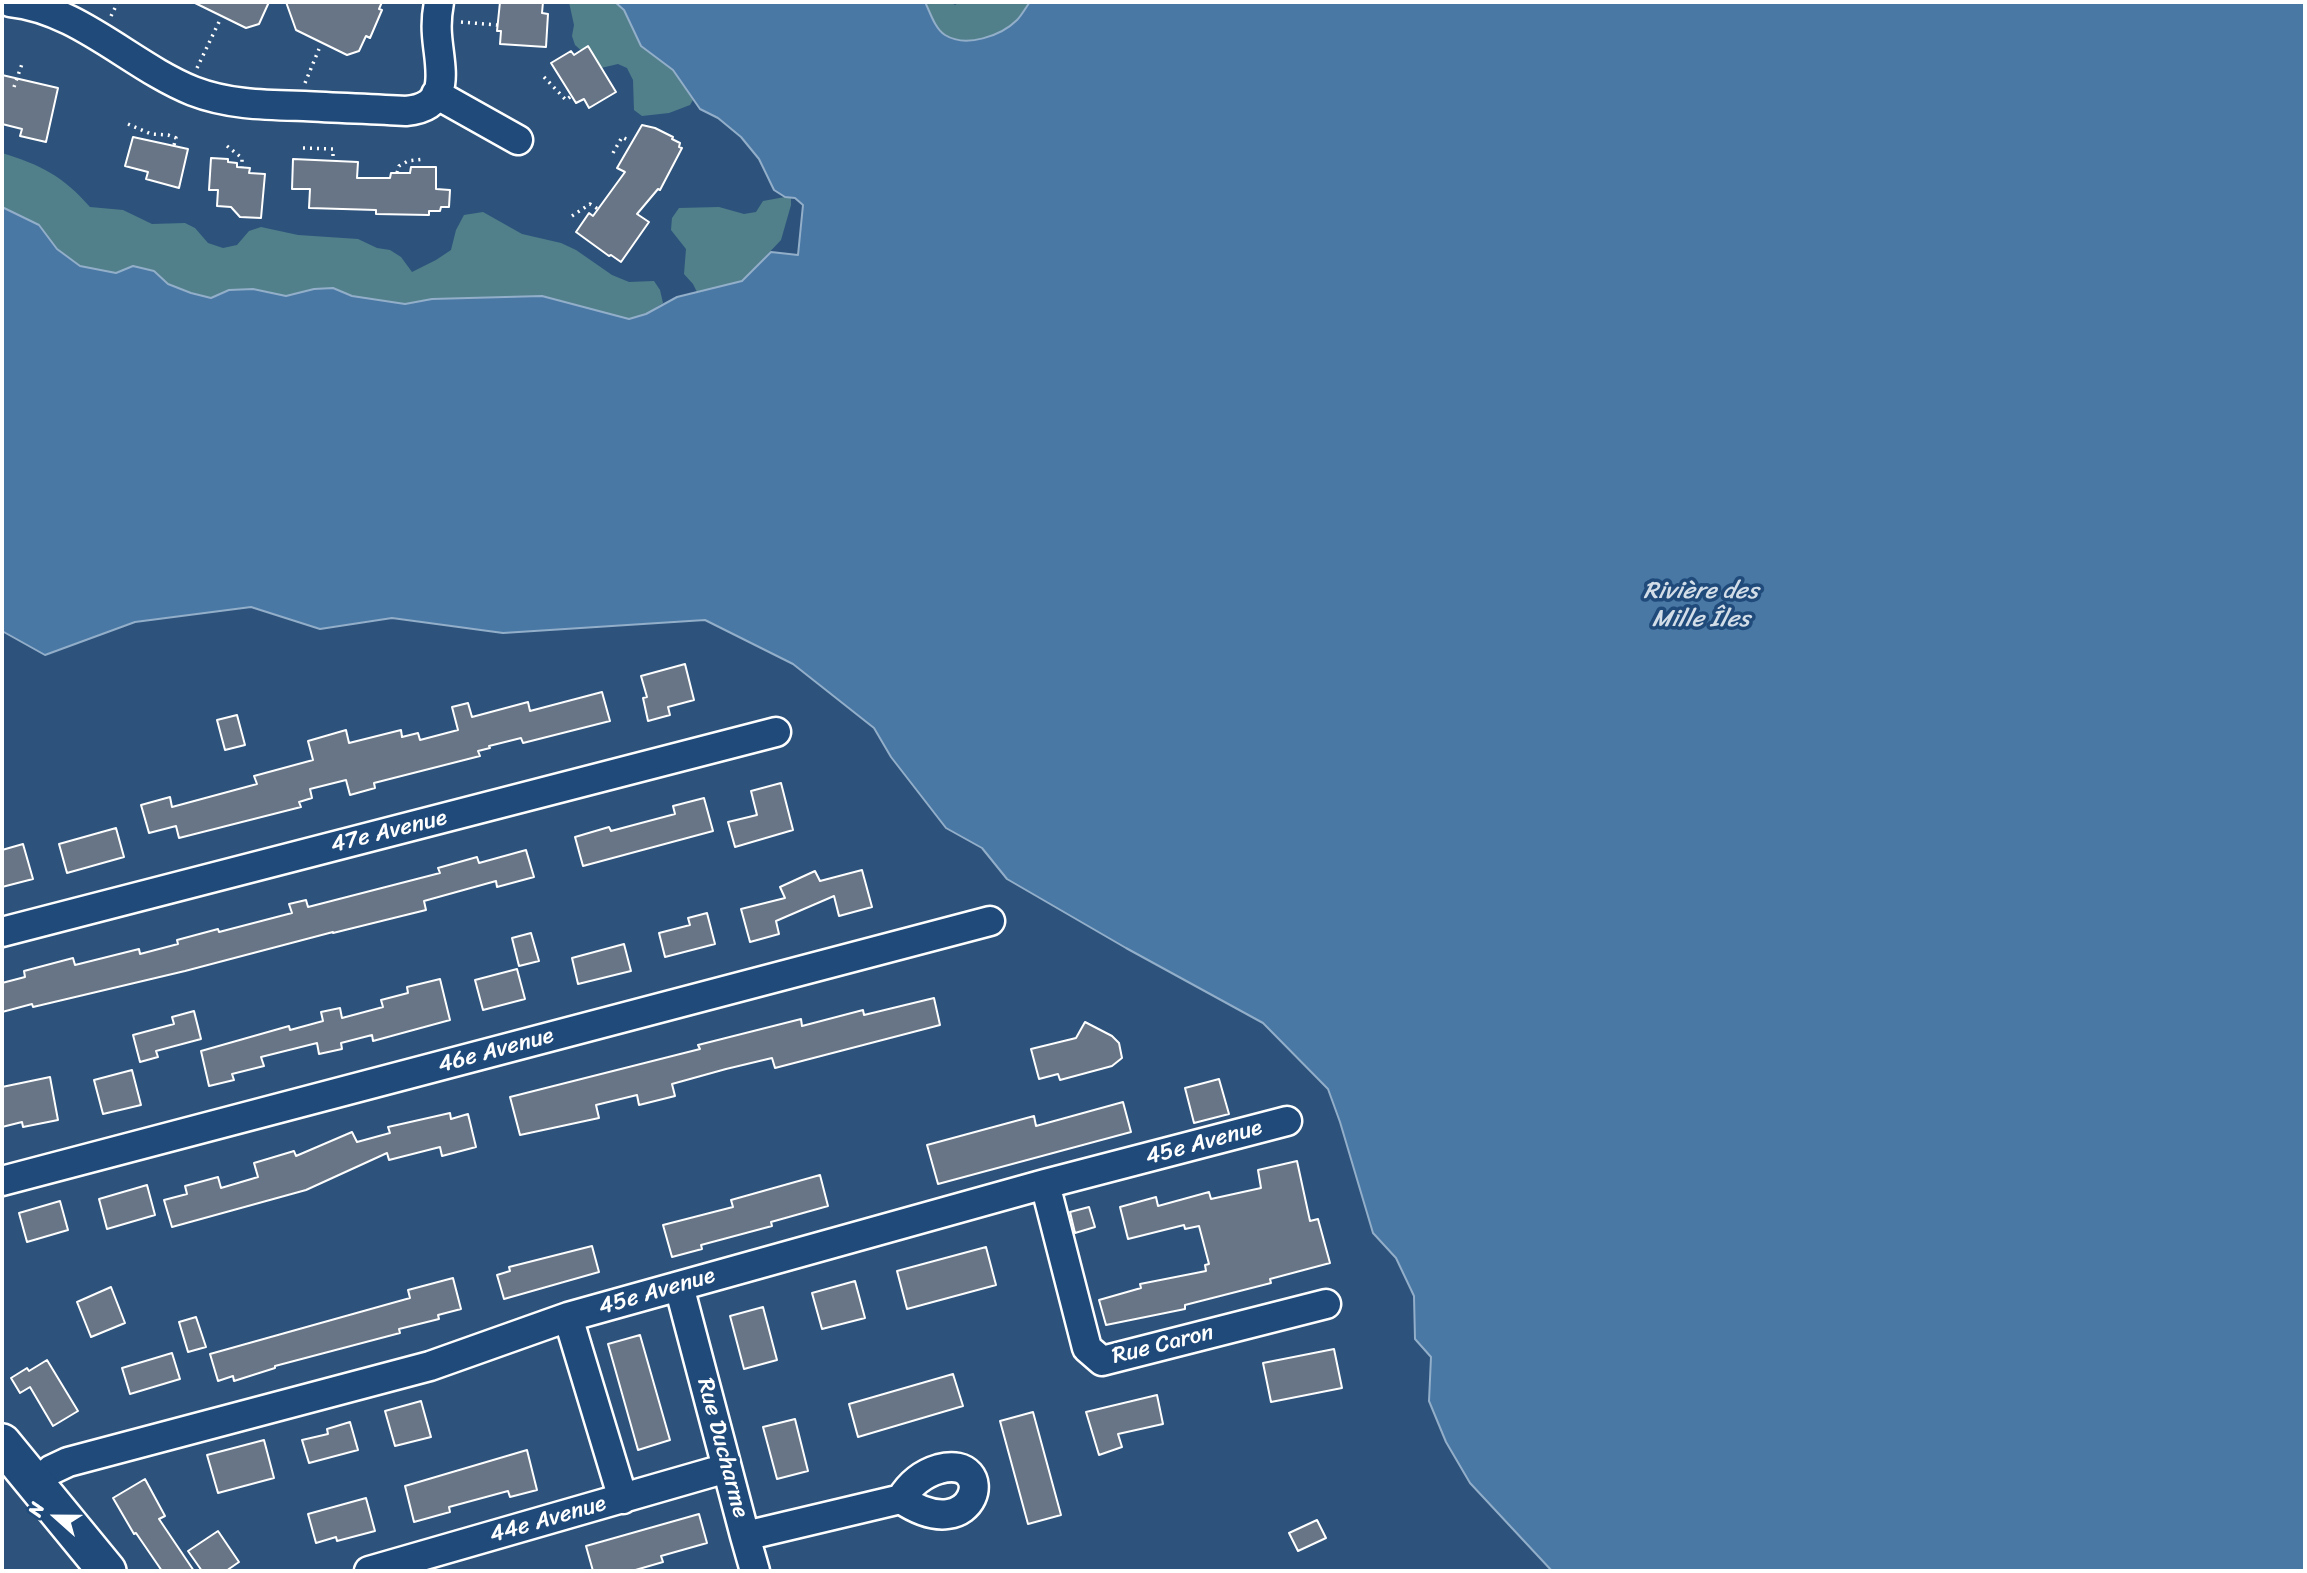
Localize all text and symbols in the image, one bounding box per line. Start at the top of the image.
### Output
water label: Rivière des Mille Îles [1644,578,1758,634]
street label: 47e Avenue [328,804,450,860]
street label: 46e Avenue [435,1022,557,1080]
street label: 45e Avenue [1143,1114,1265,1172]
street label: 45e Avenue [596,1262,718,1322]
street label: Rue Caron [1109,1319,1217,1371]
street label: Rue Ducharme [690,1375,754,1521]
north arrow [21,1482,91,1552]
street label: 44e Avenue [487,1490,609,1550]
text: N [18,1497,54,1521]

